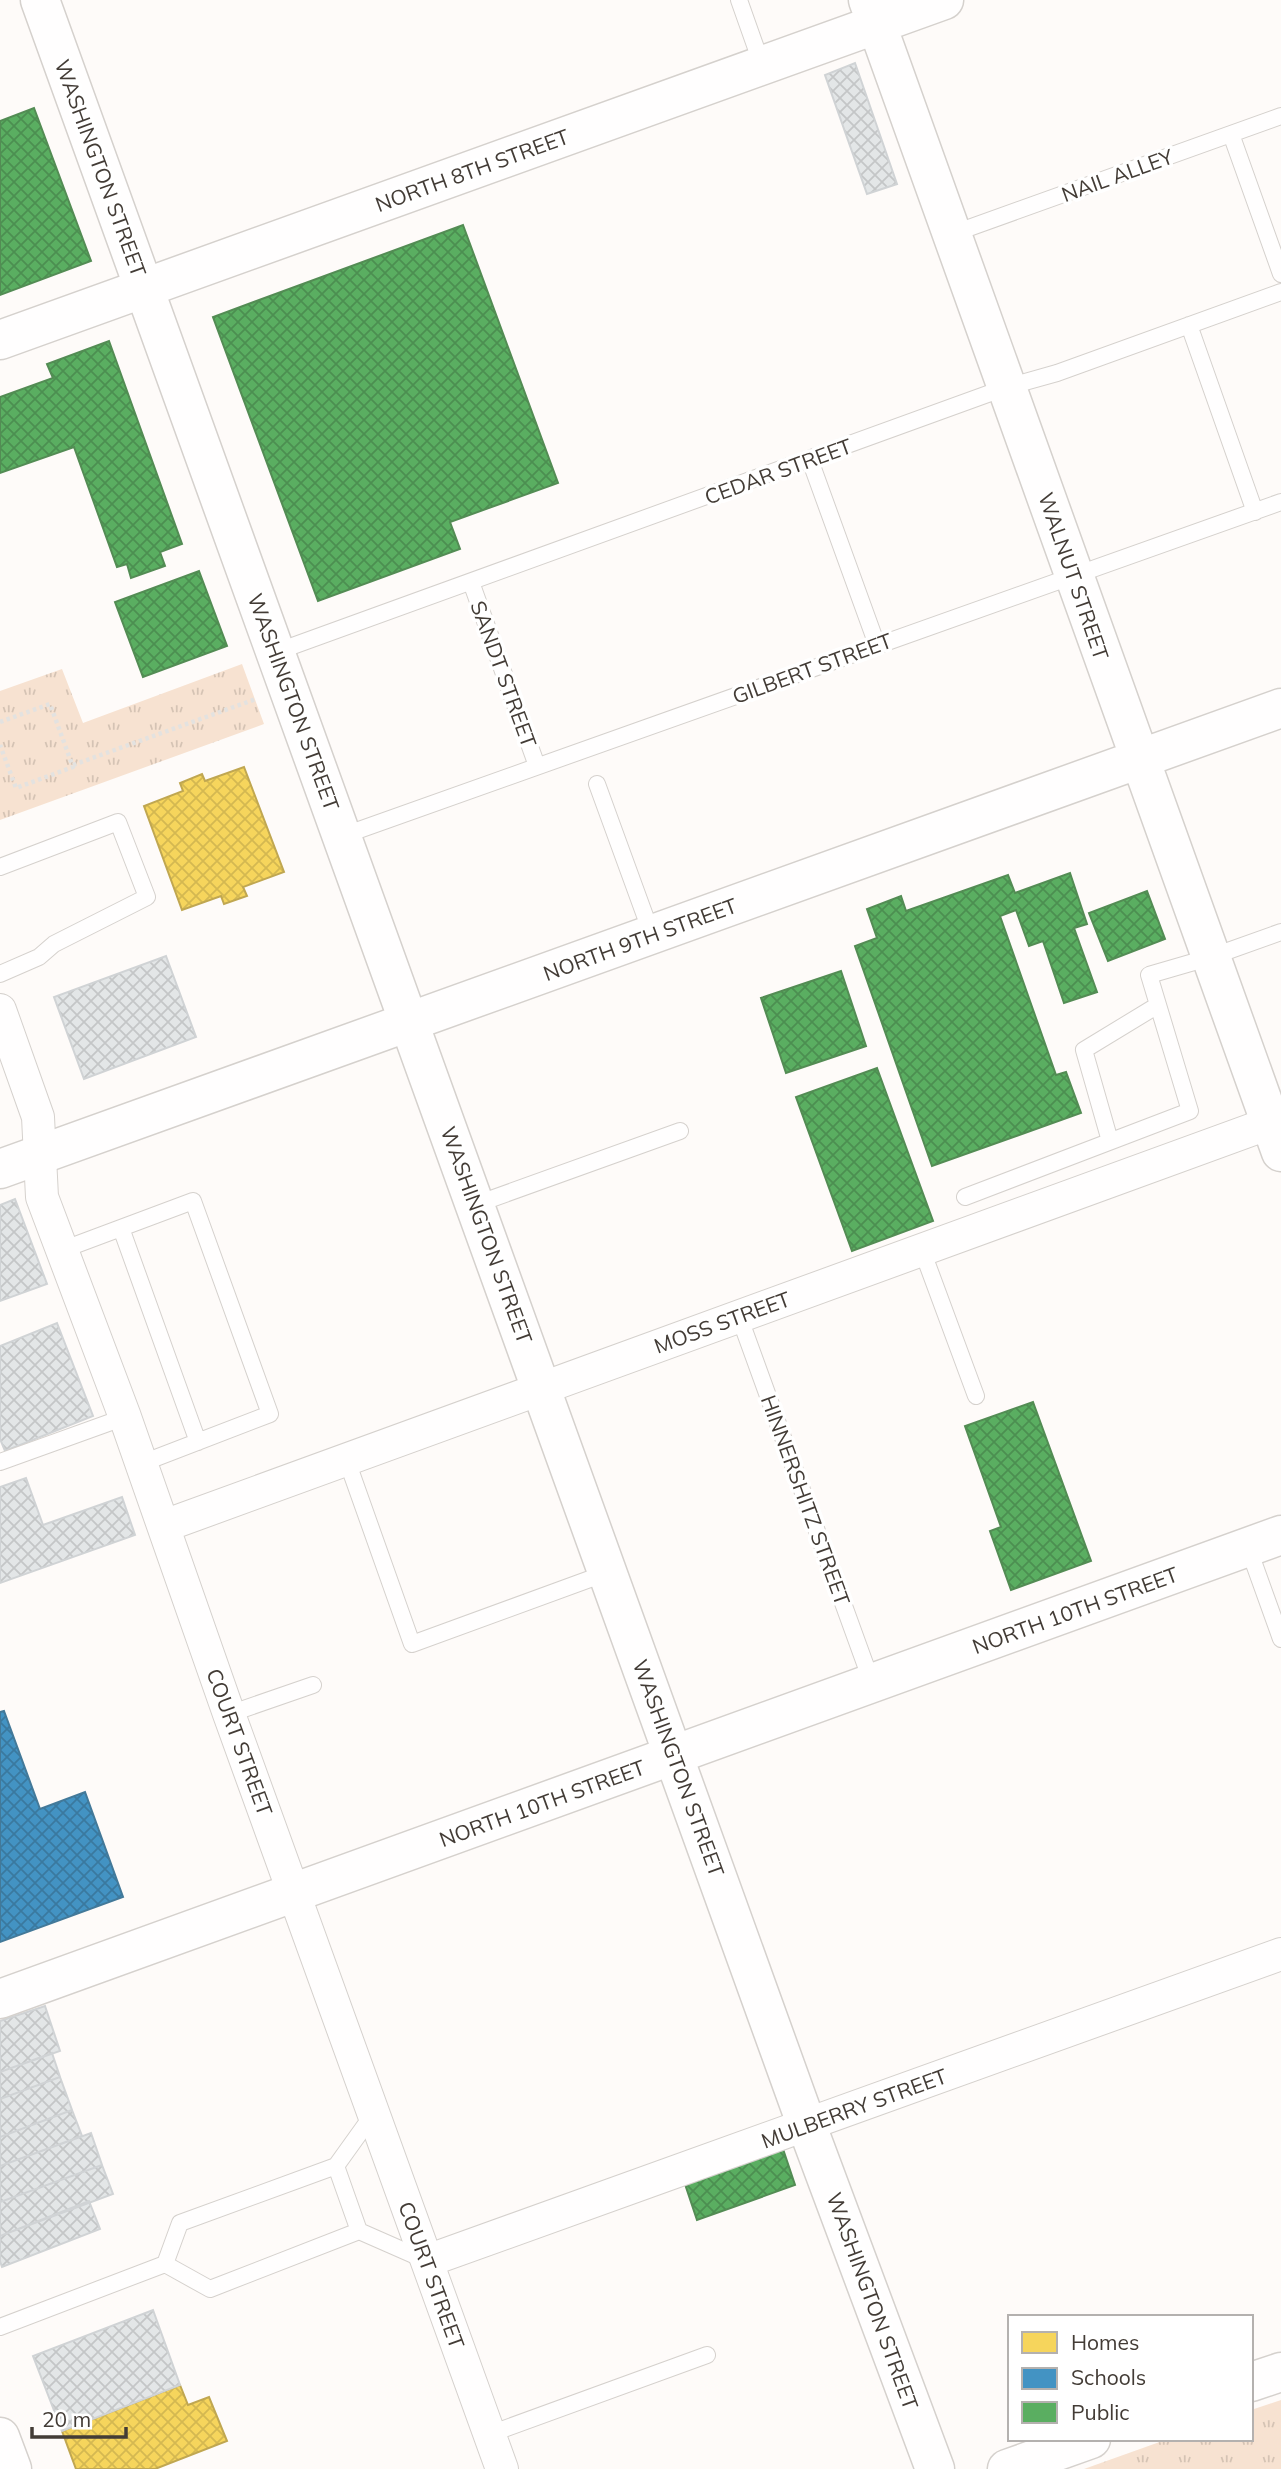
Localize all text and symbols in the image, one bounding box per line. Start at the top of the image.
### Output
street label: WASHINGTON STREET [50,56,153,280]
street label: NORTH 8TH STREET [372,123,573,217]
street label: NAIL ALLEY [1058,143,1177,207]
street label: CEDAR STREET [701,432,855,510]
street label: WALNUT STREET [1033,489,1115,663]
street label: WASHINGTON STREET [243,590,346,814]
street label: SANDT STREET [465,597,543,751]
street label: GILBERT STREET [729,627,896,709]
street label: NORTH 9TH STREET [540,892,741,986]
street label: WASHINGTON STREET [436,1123,539,1347]
street label: MOSS STREET [650,1285,794,1359]
street label: HINNERSHITZ STREET [756,1391,856,1609]
street label: NORTH 10TH STREET [969,1561,1182,1659]
street label: WASHINGTON STREET [628,1656,731,1880]
street label: COURT STREET [201,1665,279,1819]
street label: NORTH 10TH STREET [436,1754,649,1852]
street label: MULBERRY STREET [758,2062,951,2154]
street label: WASHINGTON STREET [822,2189,925,2413]
street label: COURT STREET [393,2198,471,2352]
legend [1008,2315,1253,2441]
text: Homes [1071,2329,1139,2355]
text: Schools [1071,2364,1146,2390]
scale bar [32,2396,126,2440]
text: Public [1071,2399,1130,2425]
text: 20 m [42,2406,91,2432]

